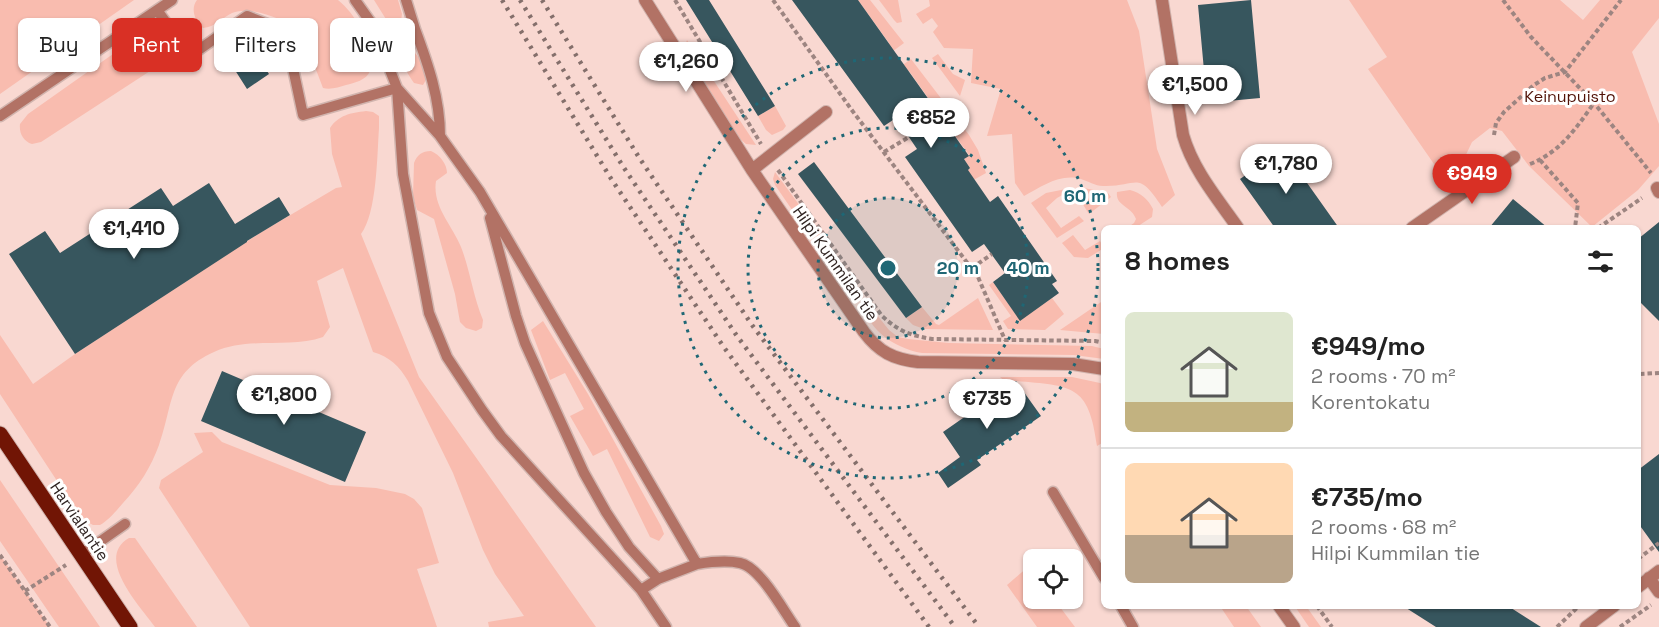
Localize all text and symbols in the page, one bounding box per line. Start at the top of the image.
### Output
chip: Buy [18,18,100,72]
chip: Rent [112,18,202,72]
chip: Filters [214,18,318,72]
chip: New [330,18,415,72]
pin: €1,260 [637,42,735,93]
text: €1,260 [653,48,719,74]
pin: €1,500 [1146,65,1244,116]
text: €1,500 [1162,71,1228,97]
park label: Keinupuisto [1524,86,1616,107]
pin: €852 [895,98,967,149]
text: €852 [906,104,956,130]
pin: €1,780 [1237,144,1335,195]
text: €1,780 [1254,150,1318,176]
pin: €949 [1436,154,1508,205]
text: €949 [1447,160,1498,186]
text: 60 m [1064,184,1106,207]
street label: Hilpi Kummilan tie [788,202,883,325]
pin: €1,410 [85,209,183,260]
text: €1,410 [103,215,165,241]
text: 8 homes [1125,244,1230,278]
icon: filters [1584,245,1617,278]
text: 20 m [937,256,979,279]
text: 40 m [1006,256,1050,279]
centre of rings [878,258,898,278]
text: €949/mo [1311,329,1426,363]
icon: home [1173,336,1245,408]
text: 2 rooms · 70 m² [1311,363,1455,389]
pin: €1,800 [235,375,333,426]
pin: €735 [951,379,1023,430]
text: €1,800 [251,381,317,407]
text: €735 [963,385,1011,411]
text: Korentokatu [1311,389,1430,415]
street label: Harvialantie [45,478,114,565]
text: €735/mo [1311,480,1423,514]
icon: home [1173,487,1245,559]
text: 2 rooms · 68 m² [1311,514,1456,540]
text: Hilpi Kummilan tie [1311,540,1480,566]
map controls [1023,549,1083,609]
button: locate [1023,549,1083,609]

